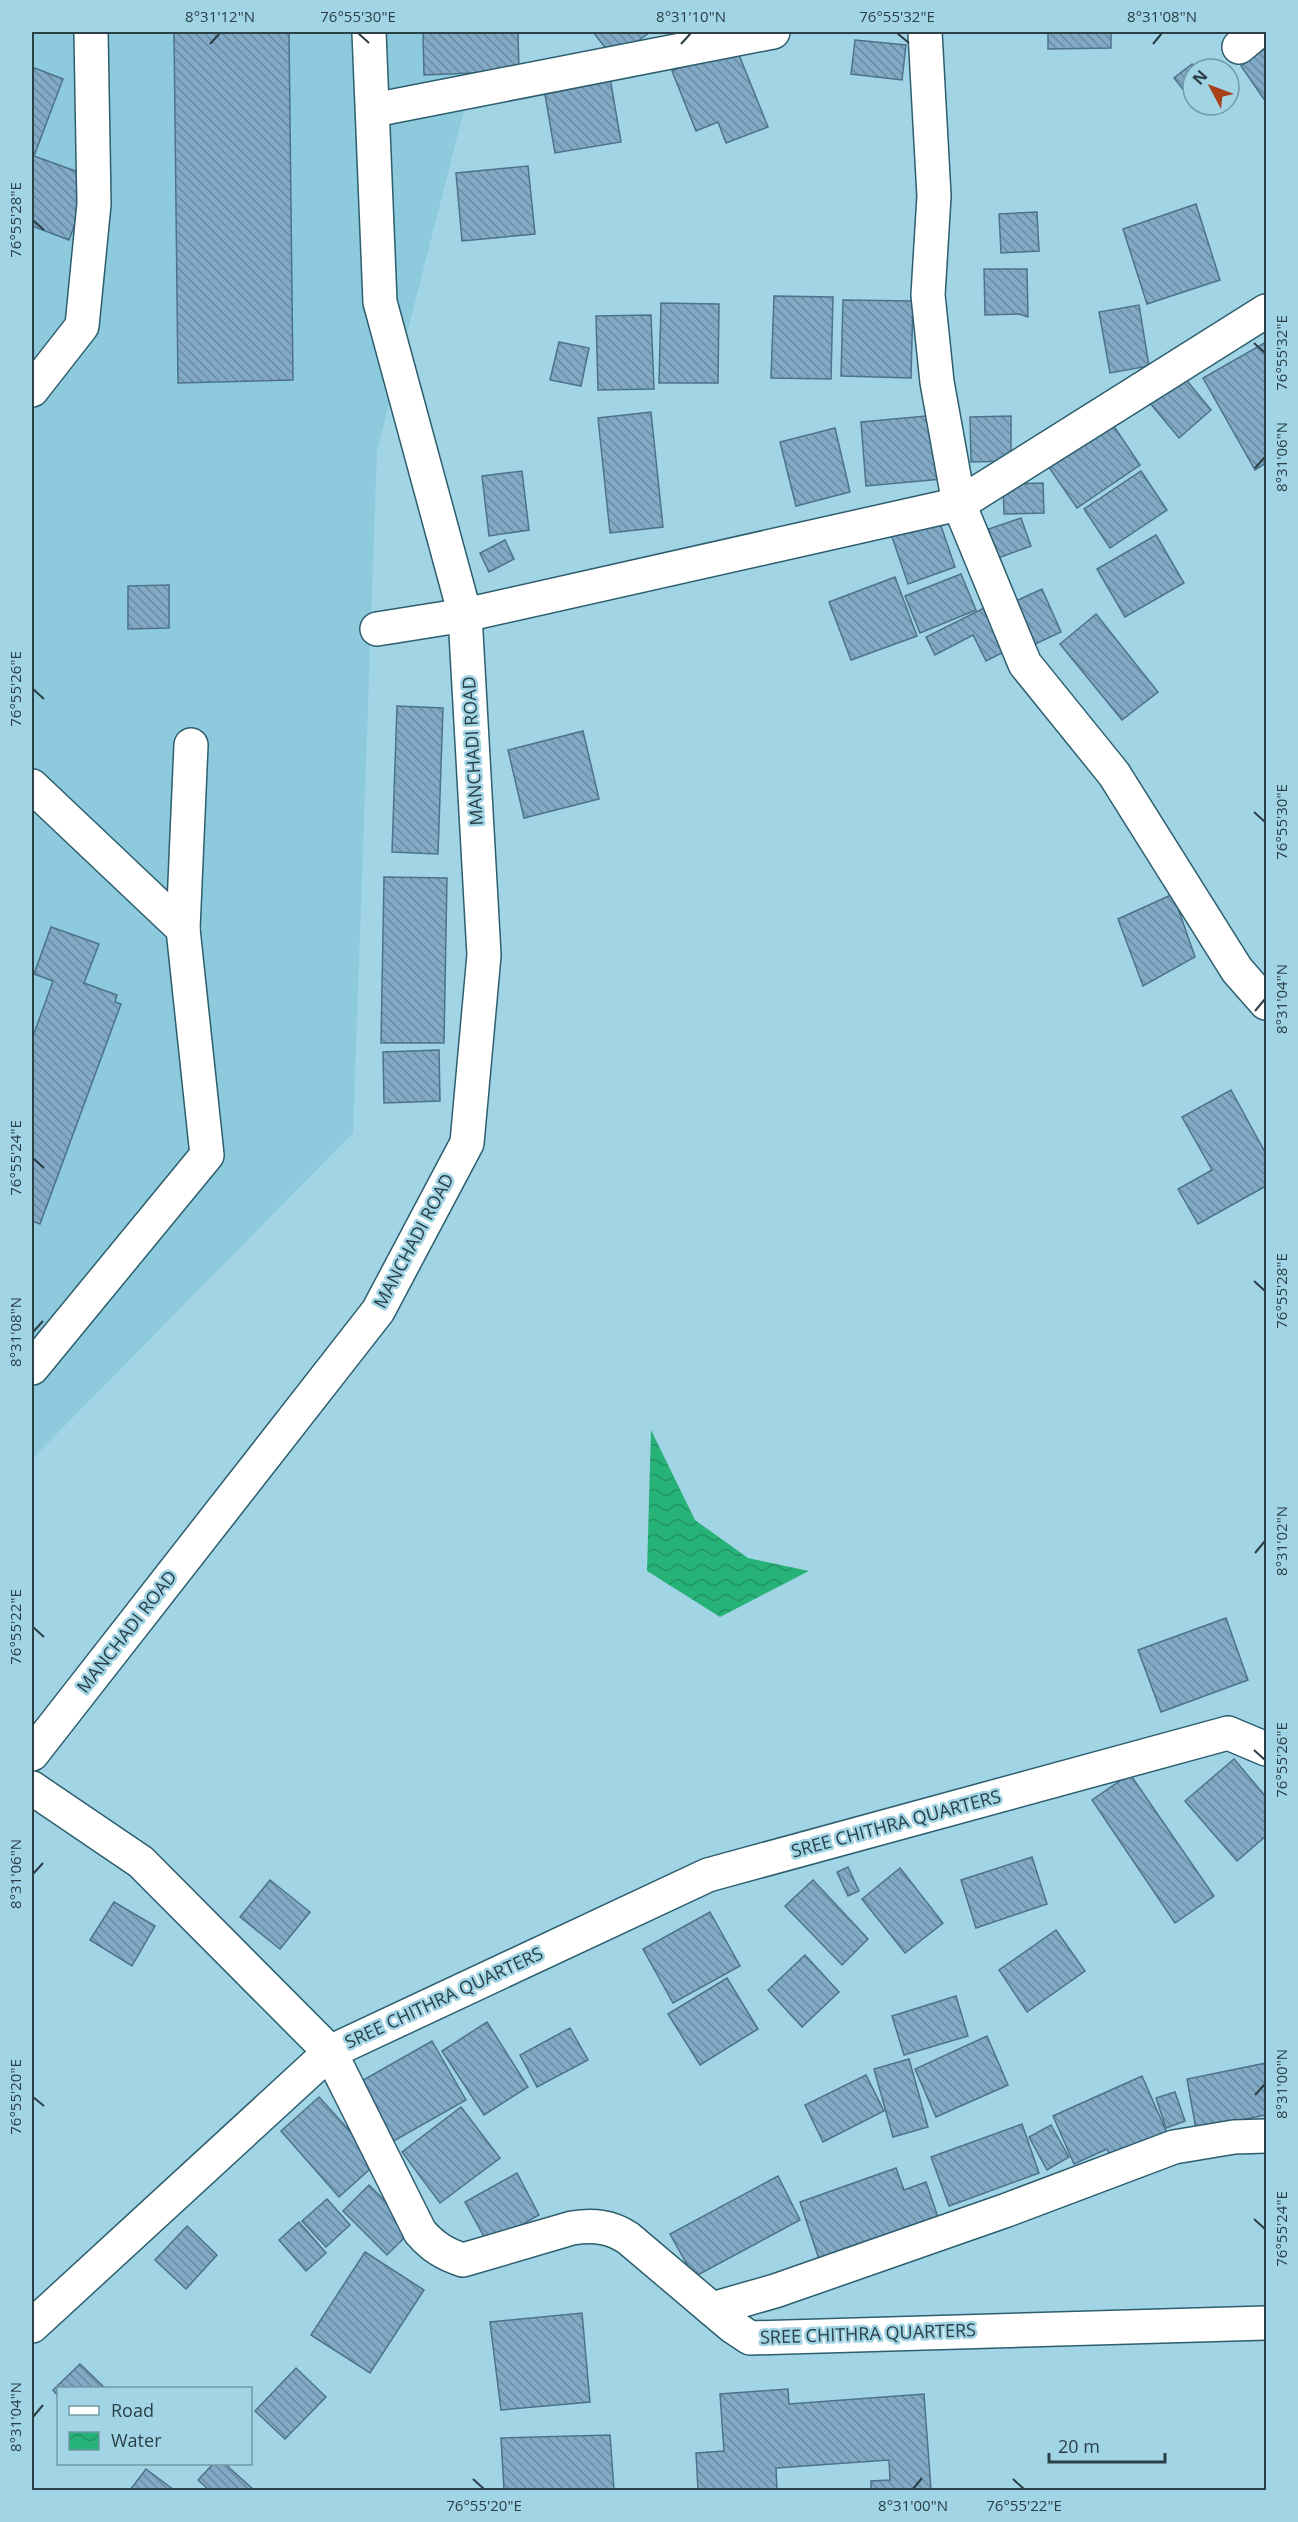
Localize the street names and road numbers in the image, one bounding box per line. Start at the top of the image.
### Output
street label: MANCHADI ROAD [456,676,488,826]
street label: MANCHADI ROAD [367,1169,459,1312]
street label: MANCHADI ROAD [71,1565,182,1698]
street label: SREE CHITHRA QUARTERS [788,1783,1003,1863]
street label: SREE CHITHRA QUARTERS [341,1940,547,2054]
street label: SREE CHITHRA QUARTERS [760,2317,977,2349]

